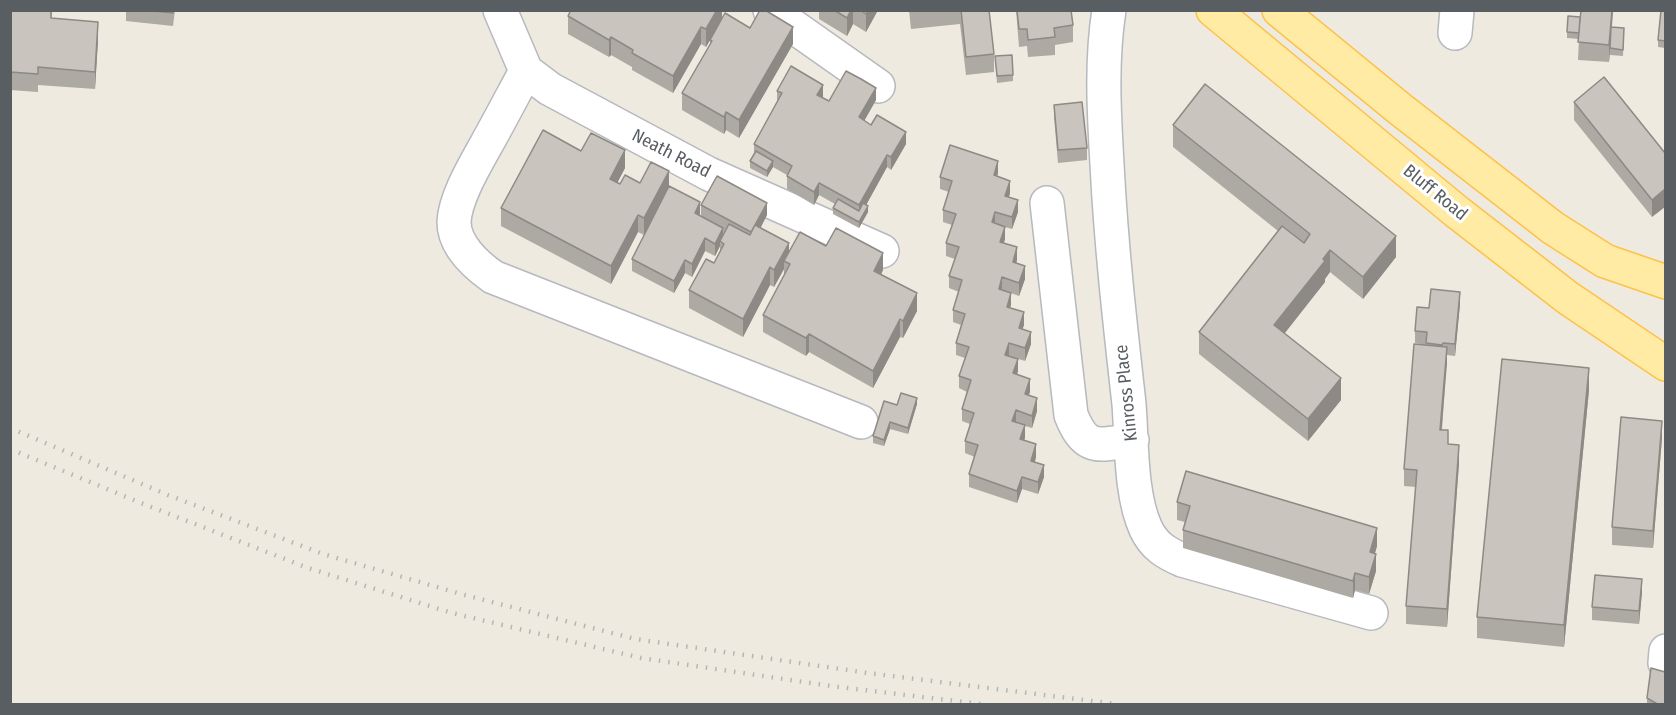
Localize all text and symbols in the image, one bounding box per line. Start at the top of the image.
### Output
street label: Neath Road [628,125,714,183]
street label: Bluff Road [1398,161,1472,225]
street label: Kinross Place [1111,344,1143,442]

